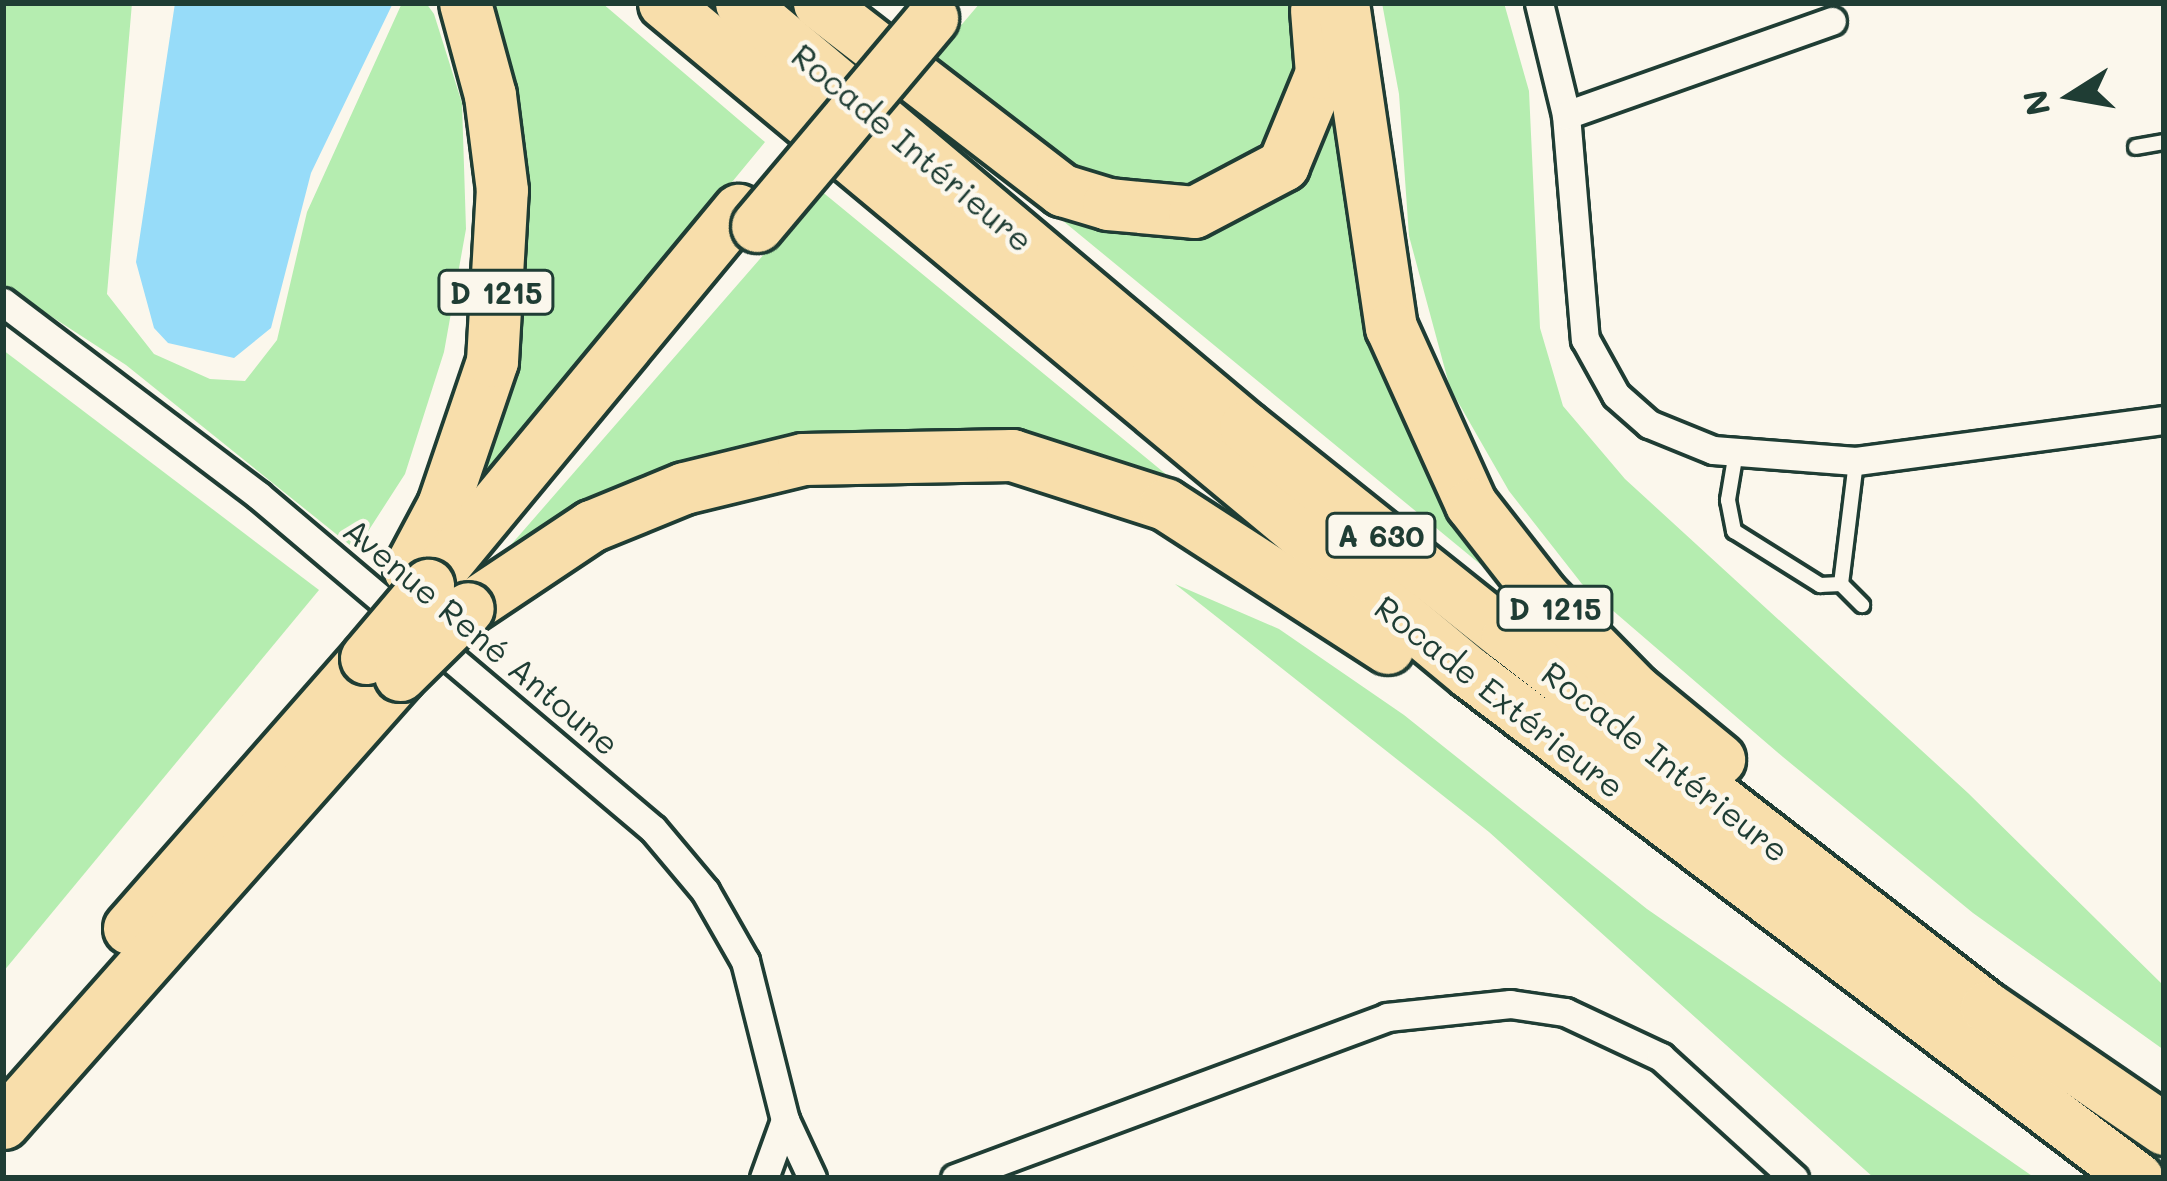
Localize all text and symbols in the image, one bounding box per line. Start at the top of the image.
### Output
street label: Rocade Intérieure [784,35,1042,259]
north arrow [2011,36,2131,156]
text: N [2012,87,2059,119]
road number: D 1215 [436,268,556,316]
street label: Avenue René Antoune [336,509,628,763]
road number: A 630 [1324,511,1438,559]
road number: D 1215 [1495,584,1615,632]
street label: Rocade Extérieure [1367,586,1633,806]
street label: Rocade Intérieure [1535,652,1797,870]

